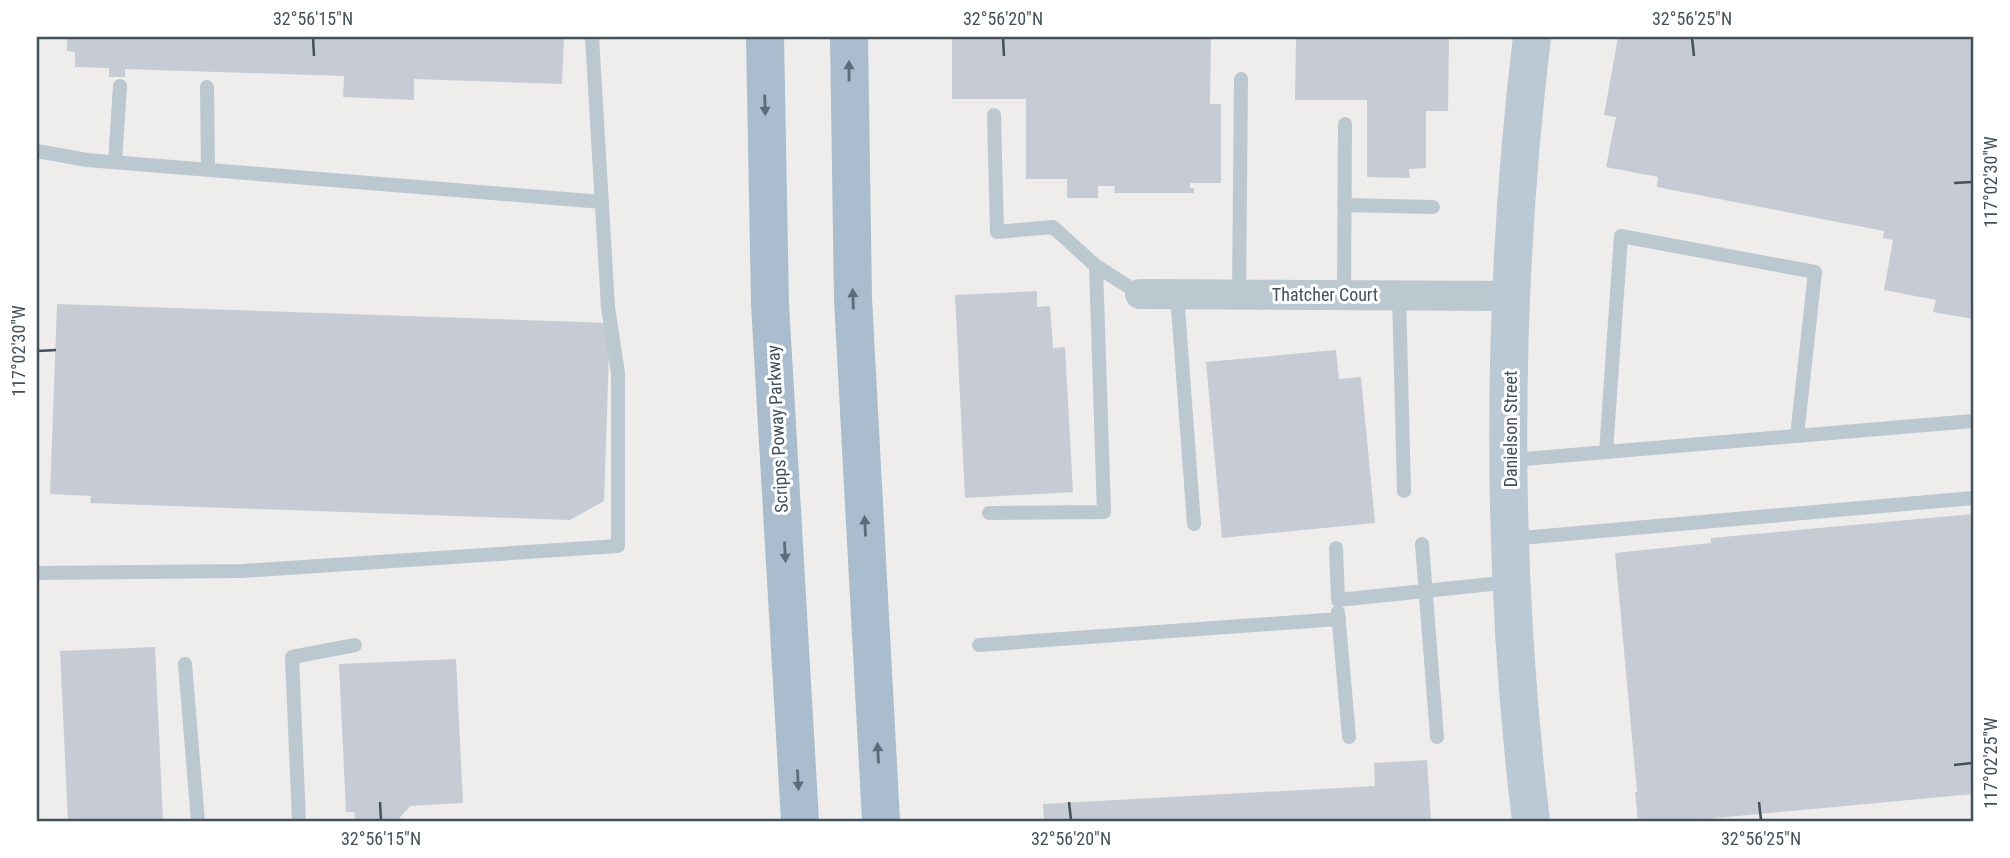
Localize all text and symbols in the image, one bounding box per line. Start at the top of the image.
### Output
text: 32°56'15"N [273,8,353,29]
text: 32°56'20"N [963,8,1043,29]
text: 32°56'25"N [1652,8,1732,29]
one-way arrow [843,60,855,82]
one-way arrow [759,94,770,116]
text: 117°02'30"W [1980,136,2001,228]
street label: Thatcher Court [1272,284,1378,305]
one-way arrow [848,288,859,310]
text: 117°02'30"W [8,305,29,397]
street label: Scripps Poway Parkway [762,344,792,513]
street label: Danielson Street [1500,371,1521,487]
one-way arrow [860,515,871,537]
one-way arrow [779,542,790,564]
text: 117°02'25"W [1980,717,2001,809]
one-way arrow [872,742,883,764]
one-way arrow [793,769,804,791]
text: 32°56'15"N [341,828,421,849]
text: 32°56'20"N [1031,828,1111,849]
text: 32°56'25"N [1721,828,1801,849]

